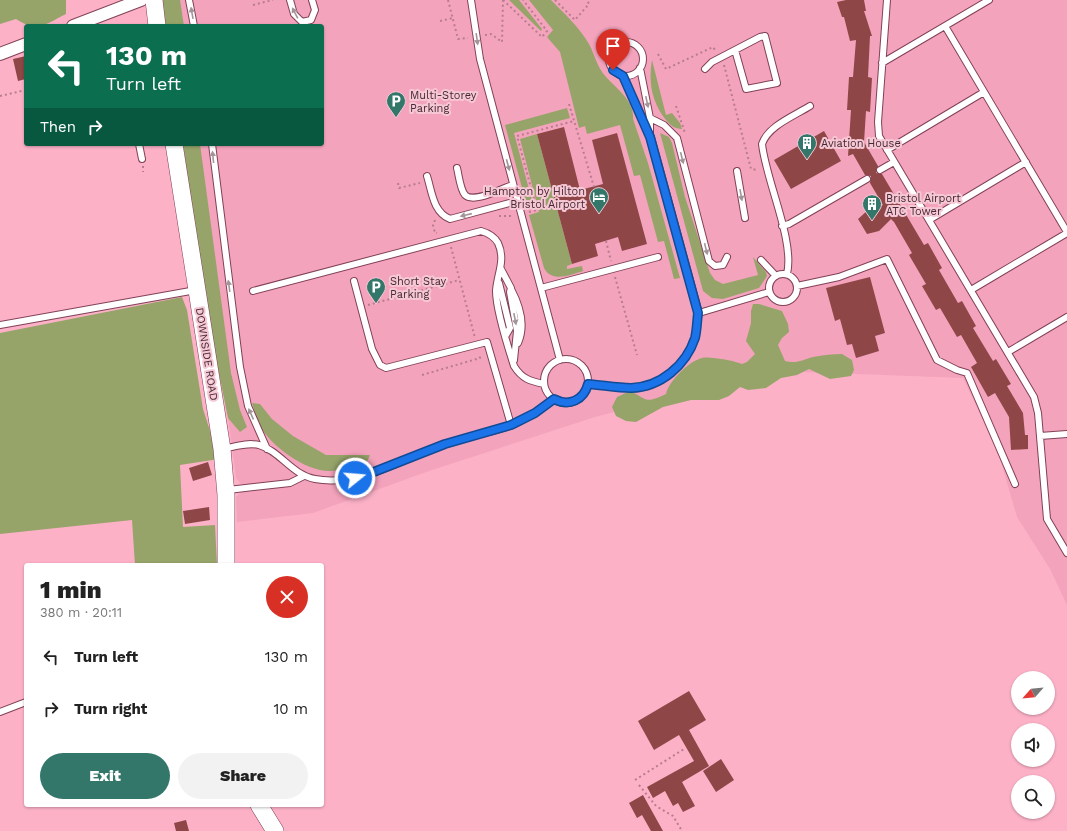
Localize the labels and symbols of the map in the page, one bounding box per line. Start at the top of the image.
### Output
one-way arrow [188,7,194,19]
one-way arrow [292,7,298,19]
pin [596,29,630,70]
one-way arrow [474,33,480,45]
place label: Multi-Storey Parking [410,89,477,115]
parking icon: Multi-Storey Parking [385,90,407,118]
one-way arrow [644,96,650,108]
building icon: Aviation House [796,132,818,160]
place label: Aviation House [821,137,901,150]
one-way arrow [210,151,216,163]
one-way arrow [679,152,685,164]
one-way arrow [505,159,511,171]
place label: Hampton by Hilton Bristol Airport [484,185,585,211]
hotel icon: Hampton by Hilton Bristol Airport [588,186,610,214]
one-way arrow [738,189,744,201]
place label: Bristol Airport ATC Tower [886,192,961,218]
building icon: Bristol Airport ATC Tower [861,193,883,221]
one-way arrow [460,213,472,219]
one-way arrow [704,243,710,256]
place label: Short Stay Parking [390,275,447,301]
parking icon: Short Stay Parking [365,276,387,304]
one-way arrow [226,280,232,292]
street label: DOWNSIDE ROAD [193,307,220,402]
one-way arrow [512,313,518,325]
one-way arrow [248,408,254,419]
position arrow [334,457,376,499]
north arrow [1011,671,1055,715]

